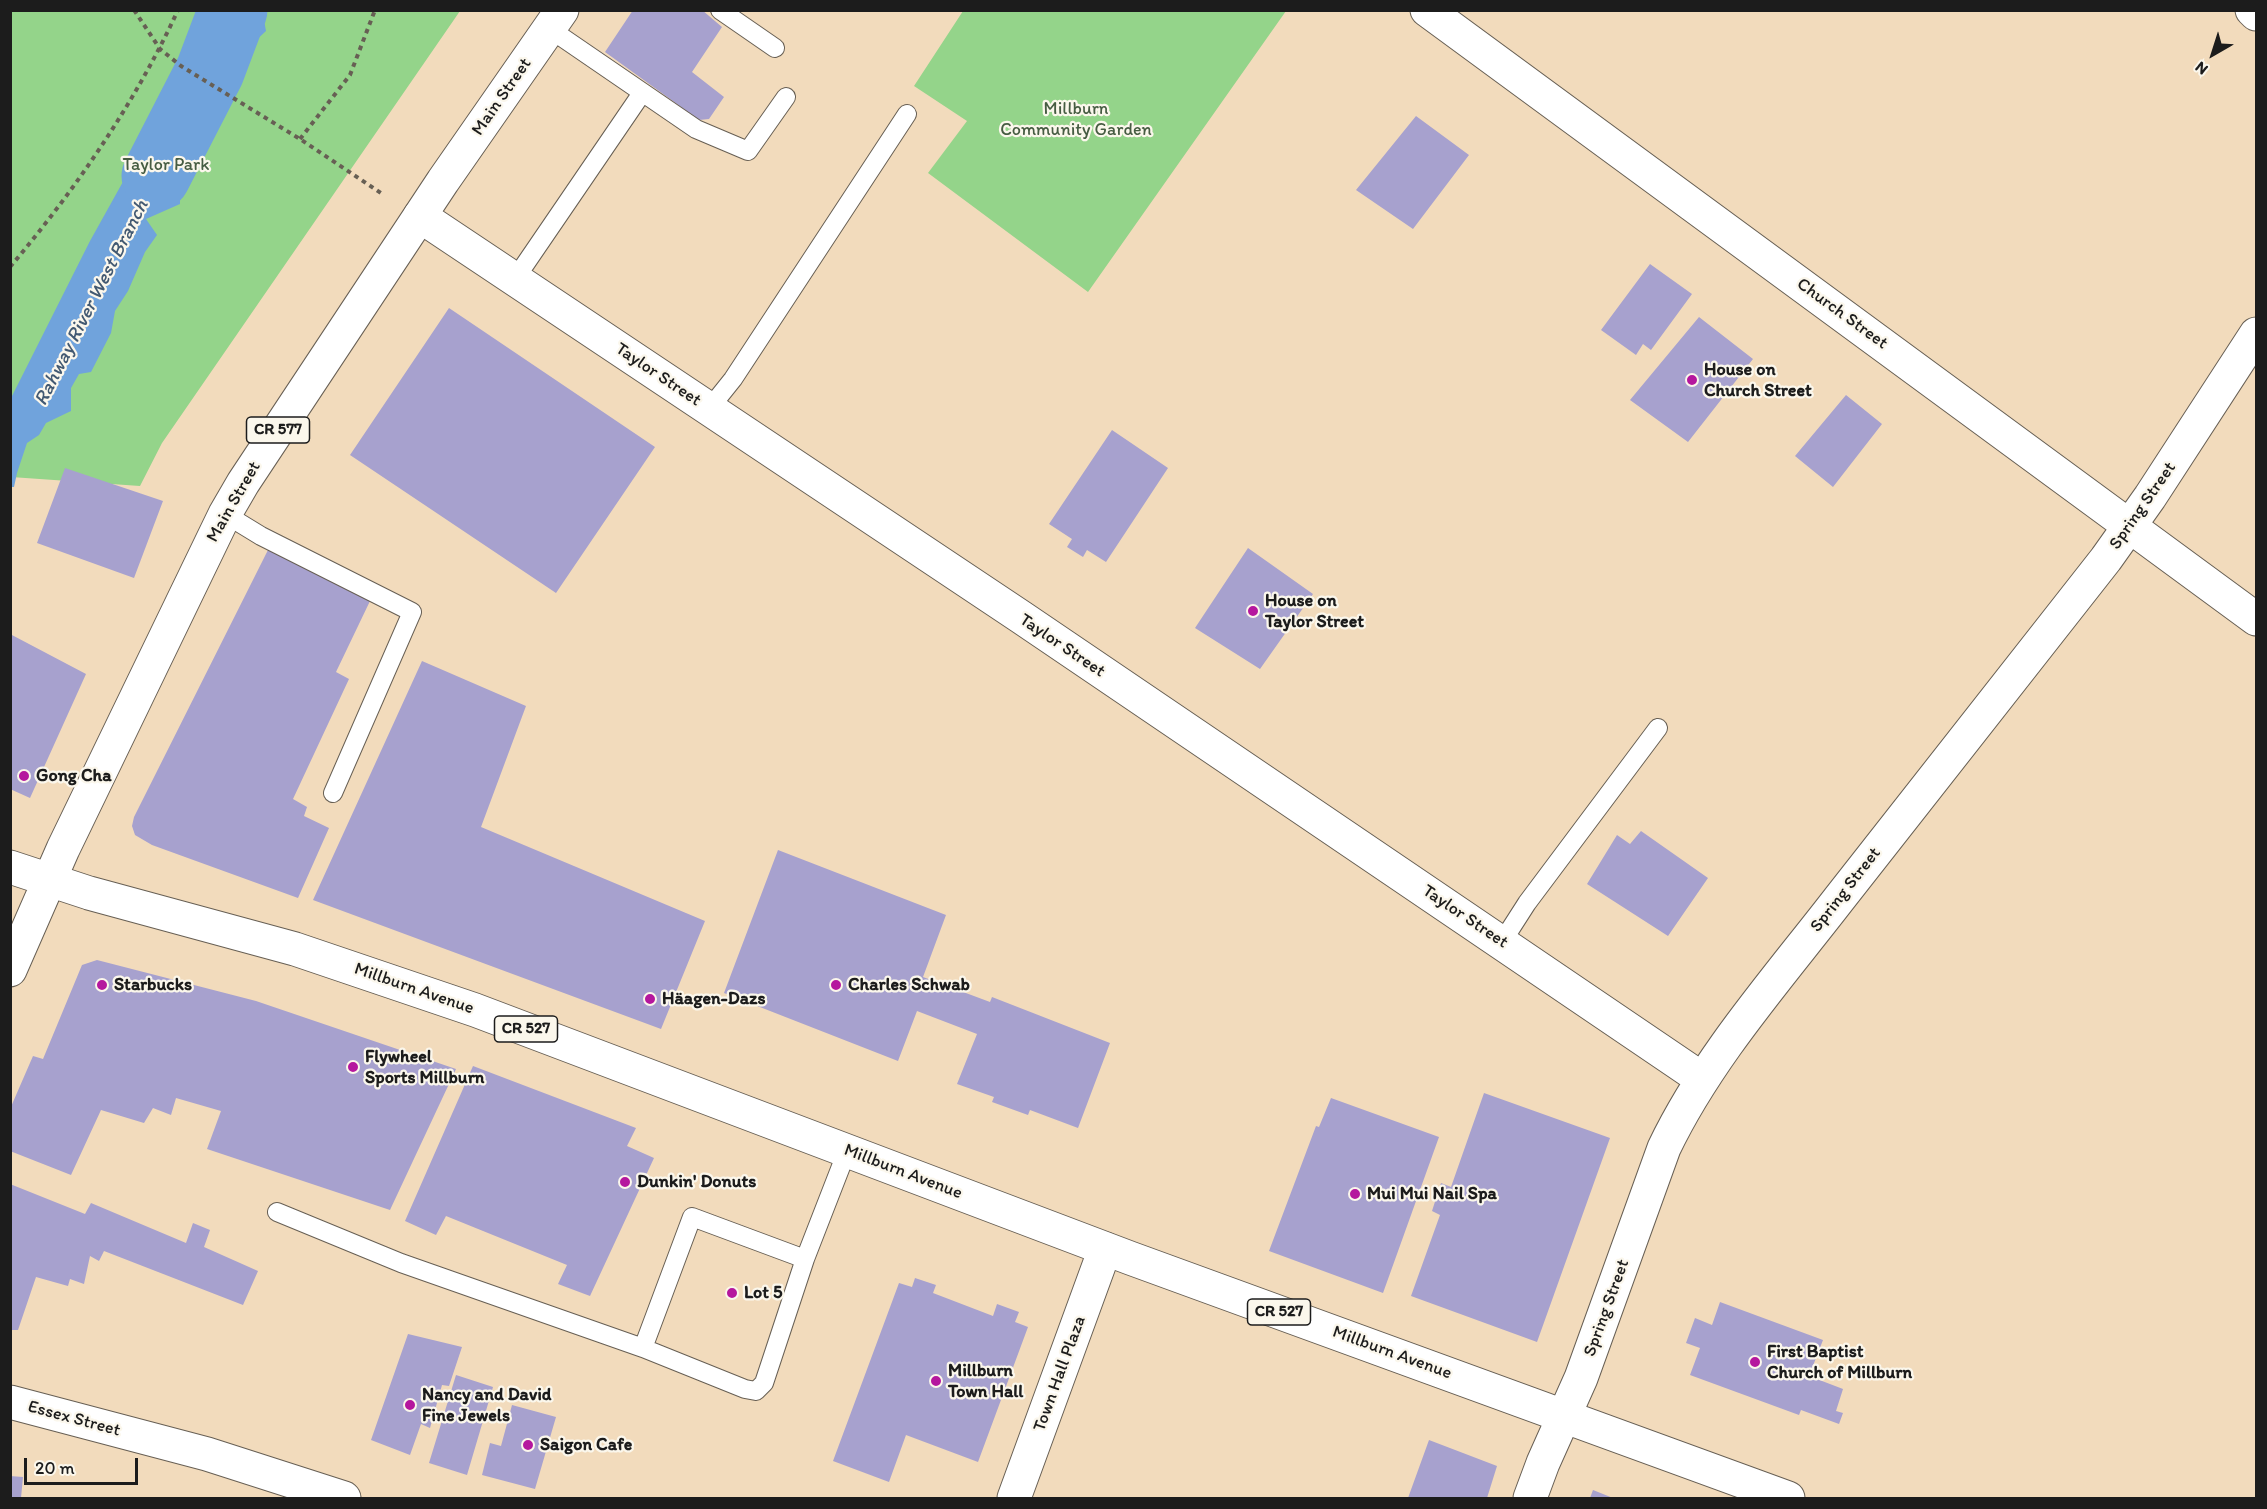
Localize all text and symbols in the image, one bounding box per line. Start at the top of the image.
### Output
north arrow [2183,24,2243,84]
street label: Main Street [467,54,537,140]
text: N [2191,58,2212,79]
park label: Millburn Community Garden [1000,98,1152,140]
park label: Taylor Park [123,154,209,176]
water label: Rahway River West Branch [30,196,154,410]
street label: Church Street [1792,274,1892,354]
street label: Taylor Street [611,338,705,412]
place label: House on Church Street [1704,359,1812,401]
marker: House on Church Street [1685,373,1699,387]
road number: CR 577 [246,417,310,443]
street label: Main Street [202,458,266,546]
street label: Spring Street [2105,458,2181,554]
place label: House on Taylor Street [1265,590,1364,632]
marker: House on Taylor Street [1246,604,1260,618]
street label: Taylor Street [1015,609,1109,683]
place label: Gong Cha [36,765,112,787]
marker: Gong Cha [17,769,31,783]
street label: Spring Street [1806,843,1886,937]
street label: Taylor Street [1418,880,1512,954]
street label: Millburn Avenue [351,958,477,1020]
place label: Starbucks [114,974,192,996]
place label: Charles Schwab [848,974,970,996]
marker: Starbucks [95,978,109,992]
marker: Charles Schwab [829,978,843,992]
place label: Häagen-Dazs [662,988,765,1010]
marker: Häagen-Dazs [643,992,657,1006]
road number: CR 527 [494,1016,558,1042]
place label: Flywheel Sports Millburn [365,1046,484,1088]
marker: Flywheel Sports Millburn [346,1060,360,1074]
street label: Millburn Avenue [841,1139,965,1205]
place label: Dunkin' Donuts [637,1171,756,1193]
marker: Dunkin' Donuts [618,1175,632,1189]
place label: Mui Mui Nail Spa [1367,1183,1497,1205]
marker: Mui Mui Nail Spa [1348,1187,1362,1201]
street label: Spring Street [1579,1256,1635,1360]
place label: Lot 5 [744,1282,782,1304]
marker: Lot 5 [725,1286,739,1300]
road number: CR 527 [1248,1299,1310,1325]
street label: Town Hall Plaza [1029,1313,1091,1435]
street label: Millburn Avenue [1329,1321,1455,1385]
place label: First Baptist Church of Millburn [1767,1341,1912,1384]
marker: First Baptist Church of Millburn [1748,1355,1762,1369]
place label: Millburn Town Hall [948,1360,1023,1402]
marker: Millburn Town Hall [929,1374,943,1388]
place label: Nancy and David Fine Jewels [422,1384,551,1426]
street label: Essex Street [25,1396,123,1442]
marker: Nancy and David Fine Jewels [403,1398,417,1412]
place label: Saigon Cafe [540,1434,632,1456]
marker: Saigon Cafe [521,1438,535,1452]
scale bar [27,1446,141,1484]
text: 20 m [35,1457,75,1479]

